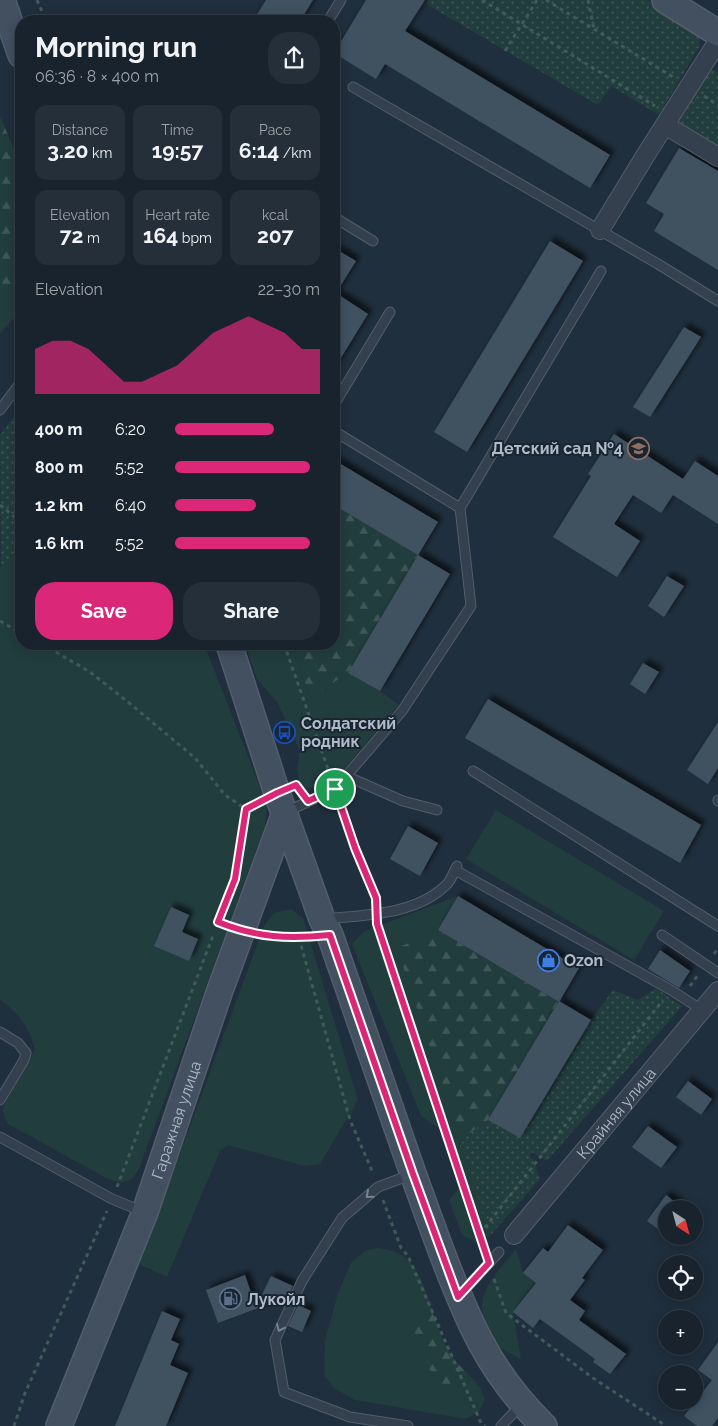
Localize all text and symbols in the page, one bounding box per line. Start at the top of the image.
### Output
text: Morning run [35,31,197,64]
button: share [268,32,320,84]
text: 06:36 · 8 × 400 m [35,67,159,86]
text: Distance [52,122,108,138]
text: Time [161,122,194,138]
text: Pace [259,122,291,138]
text: 3.20 [47,138,88,163]
text: 19:57 [152,138,203,163]
text: 6:14 [239,138,279,163]
text: km [88,145,112,161]
text: /km [279,145,311,161]
text: Elevation [50,207,110,223]
text: Heart rate [145,207,210,223]
text: kcal [262,207,288,223]
text: 72 [60,223,83,248]
text: 164 [143,223,178,248]
text: 207 [257,223,293,248]
text: m [83,230,100,246]
text: bpm [178,230,212,246]
text: Elevation [35,280,103,299]
text: 22–30 m [258,280,320,299]
text: 400 m [35,420,83,439]
text: 6:20 [115,420,146,439]
school or university icon: Детский сад №4 [627,436,651,460]
place label: Детский сад №4 [491,439,623,458]
text: 800 m [35,458,83,477]
text: 5:52 [115,458,144,477]
text: 1.2 km [35,496,83,515]
text: 6:40 [115,496,146,515]
text: 1.6 km [35,534,84,553]
text: 5:52 [115,534,144,553]
button: Save [35,582,173,640]
button: Share [183,582,320,640]
place label: Солдатский родник [301,714,396,751]
bus stop icon: Солдатский родник [273,720,297,744]
pin [314,768,356,810]
icon: arrive [321,775,349,803]
shop icon: Ozon [536,948,560,972]
place label: Ozon [564,951,603,970]
street label: Гаражная улица [148,1058,205,1181]
street label: Крайняя улица [573,1064,660,1163]
one-way arrow [366,1189,375,1198]
north arrow [658,1200,702,1245]
map controls [658,1200,703,1410]
button: locate [658,1255,703,1300]
fuel station icon: Лукойл [219,1287,243,1311]
place label: Лукойл [247,1290,305,1309]
button: + [658,1310,703,1355]
one-way arrow [276,1323,287,1332]
button: − [658,1365,703,1410]

